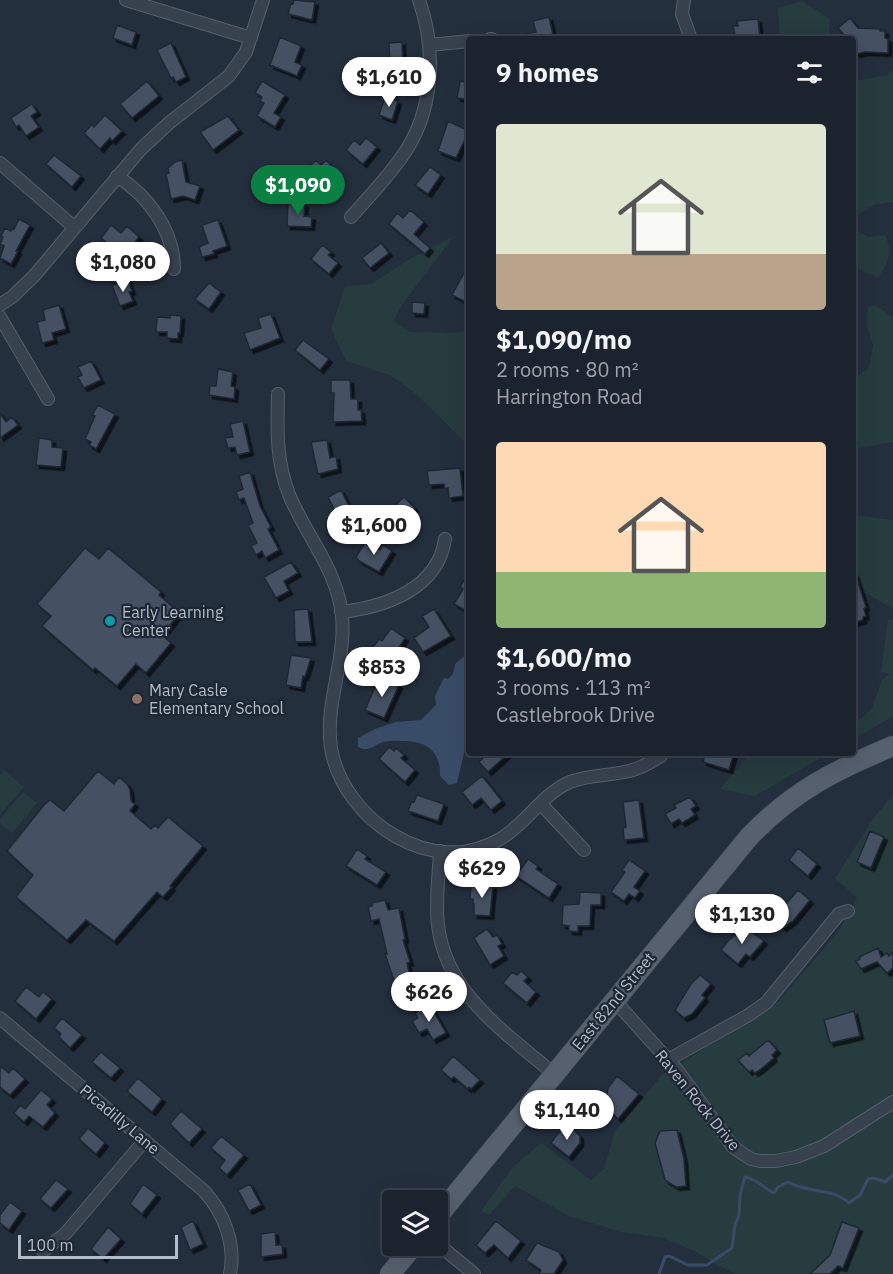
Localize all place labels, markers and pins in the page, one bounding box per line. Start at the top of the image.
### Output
pin: $1,610 [340,57,438,108]
pin: $1,090 [249,165,347,216]
pin: $1,080 [74,242,172,293]
pin: $1,600 [325,505,423,556]
place label: Early Learning Center [122,602,224,640]
marker: Early Learning Center [103,614,117,628]
pin: $853 [346,647,418,698]
place label: Mary Casle Elementary School [149,680,284,718]
marker: Mary Casle Elementary School [130,692,144,706]
pin: $629 [446,848,518,899]
pin: $1,130 [693,894,791,945]
pin: $626 [393,972,465,1023]
pin: $1,140 [518,1090,616,1141]

